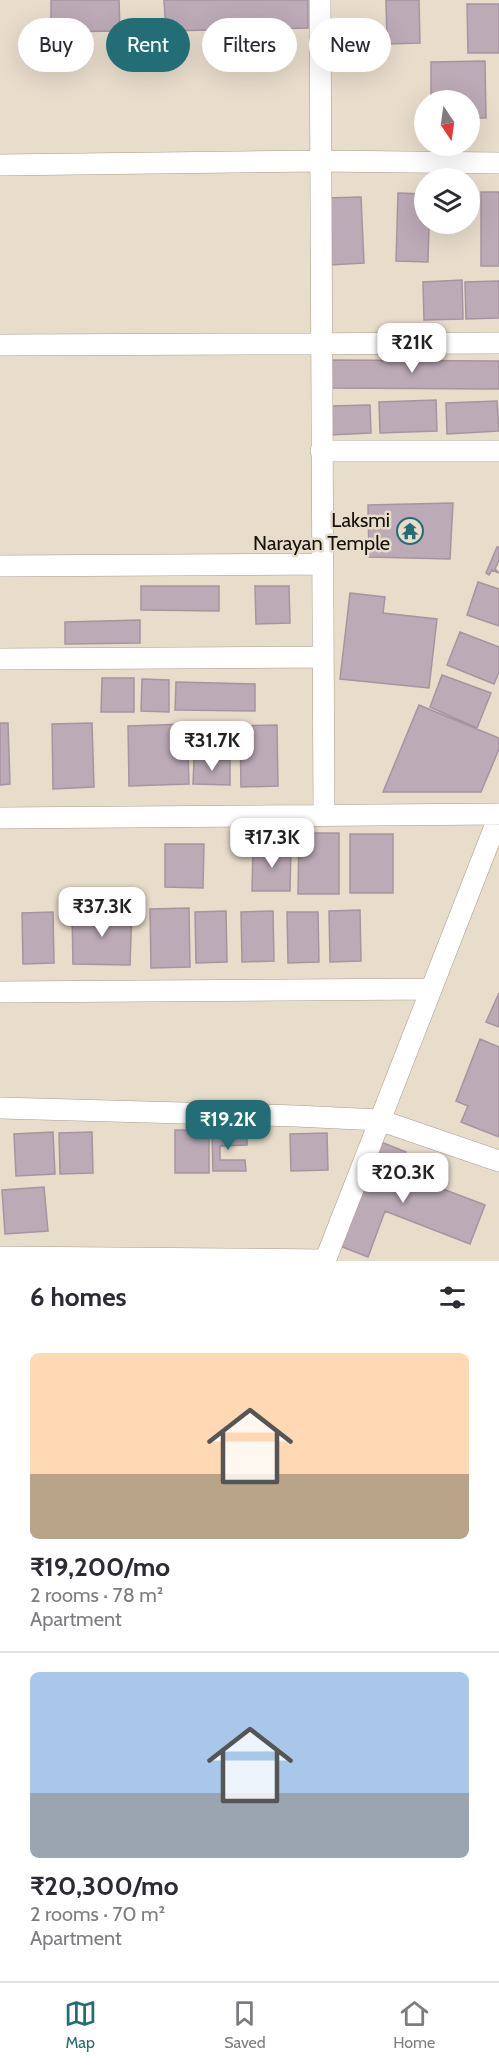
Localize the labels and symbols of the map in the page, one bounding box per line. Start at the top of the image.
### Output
north arrow [414,90,480,156]
pin: ₹21K [376,323,448,374]
place label: Laksmi Narayan Temple [253,508,390,555]
temple icon: Laksmi Narayan Temple [395,516,425,546]
pin: ₹31.7K [163,721,261,772]
pin: ₹17.3K [223,818,321,869]
pin: ₹37.3K [53,887,151,938]
pin: ₹19.2K [179,1100,277,1151]
pin: ₹20.3K [354,1153,452,1204]

